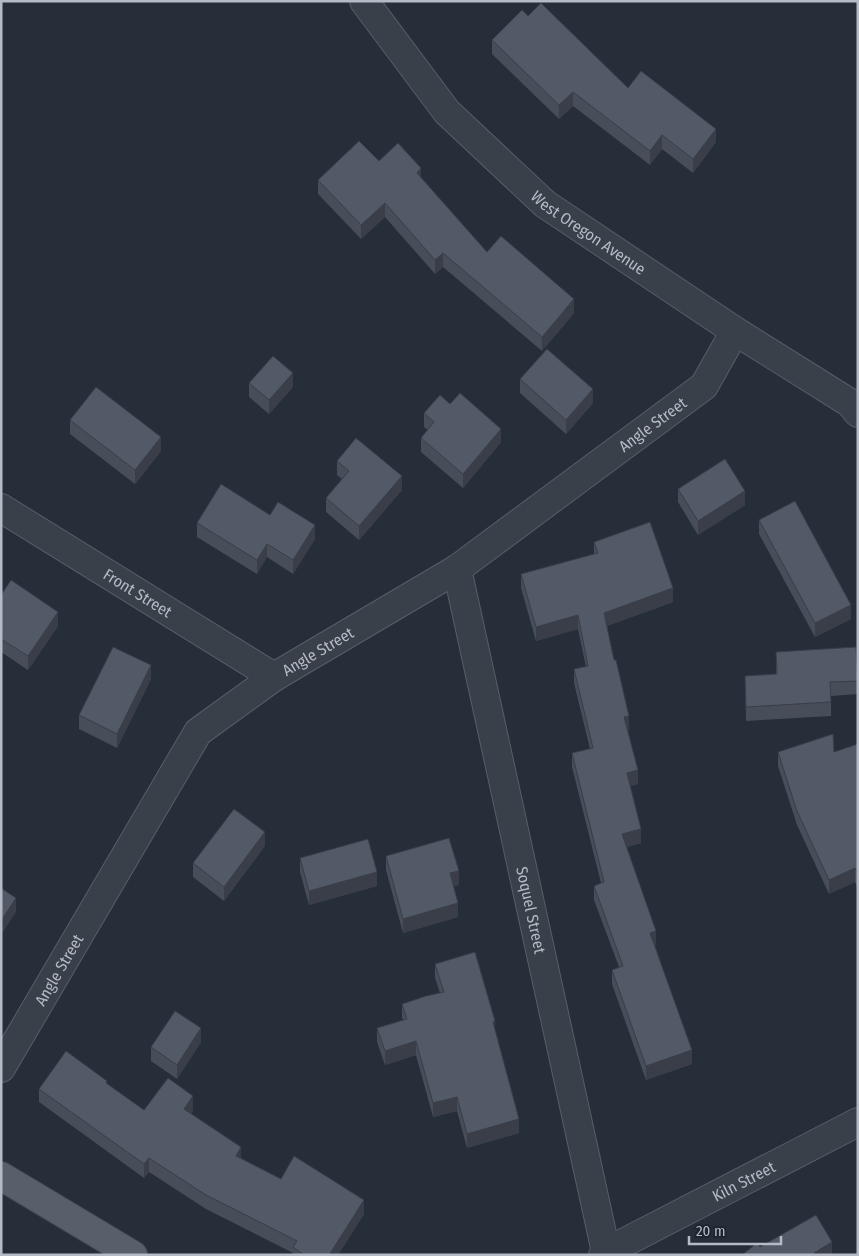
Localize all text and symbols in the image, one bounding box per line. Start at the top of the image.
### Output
street label: West Oregon Avenue [527,187,650,278]
street label: Angle Street [615,392,691,456]
street label: Front Street [100,564,176,621]
street label: Angle Street [279,622,357,680]
street label: Soquel Street [513,865,550,956]
street label: Angle Street [30,930,87,1009]
street label: Kiln Street [709,1157,779,1205]
scale bar [689,1214,782,1246]
text: 20 m [696,1222,726,1240]

